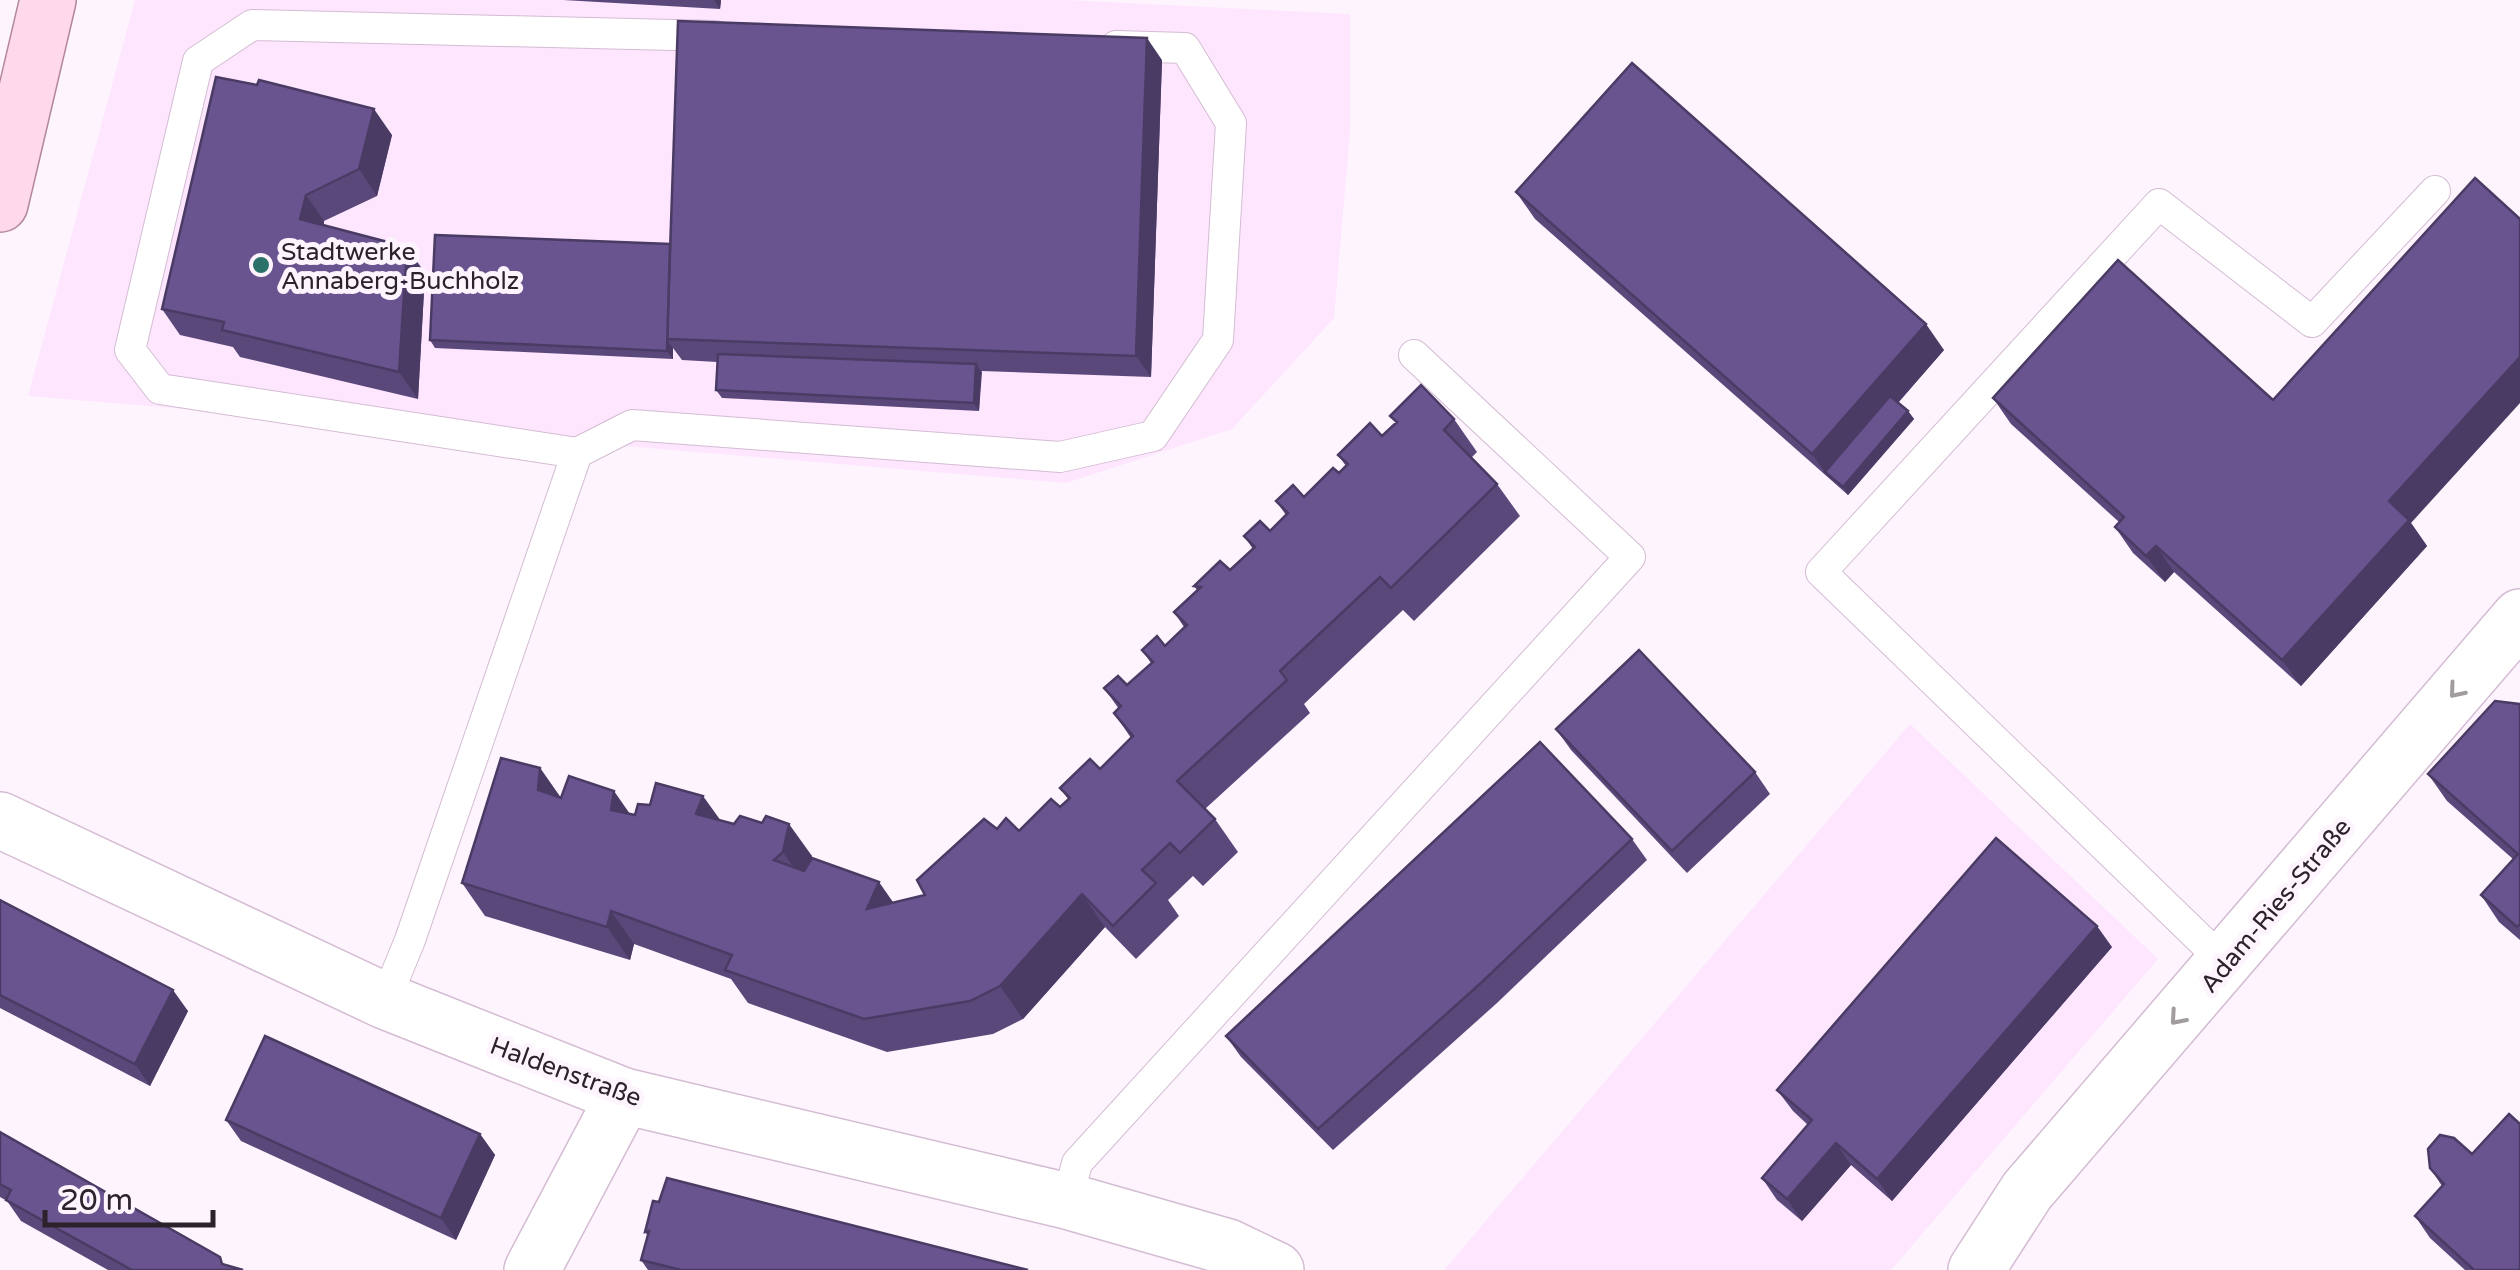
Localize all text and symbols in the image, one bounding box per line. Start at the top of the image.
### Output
place label: Stadtwerke Annaberg-Buchholz [281,237,519,296]
marker: Stadtwerke Annaberg-Buchholz [250,254,272,276]
one-way arrow [2450,680,2468,698]
street label: Adam-Ries-Straße [2194,812,2358,999]
one-way arrow [2171,1007,2189,1025]
street label: Haldenstraße [486,1031,645,1113]
scale bar [45,1165,212,1227]
text: 20 m [60,1182,133,1219]

